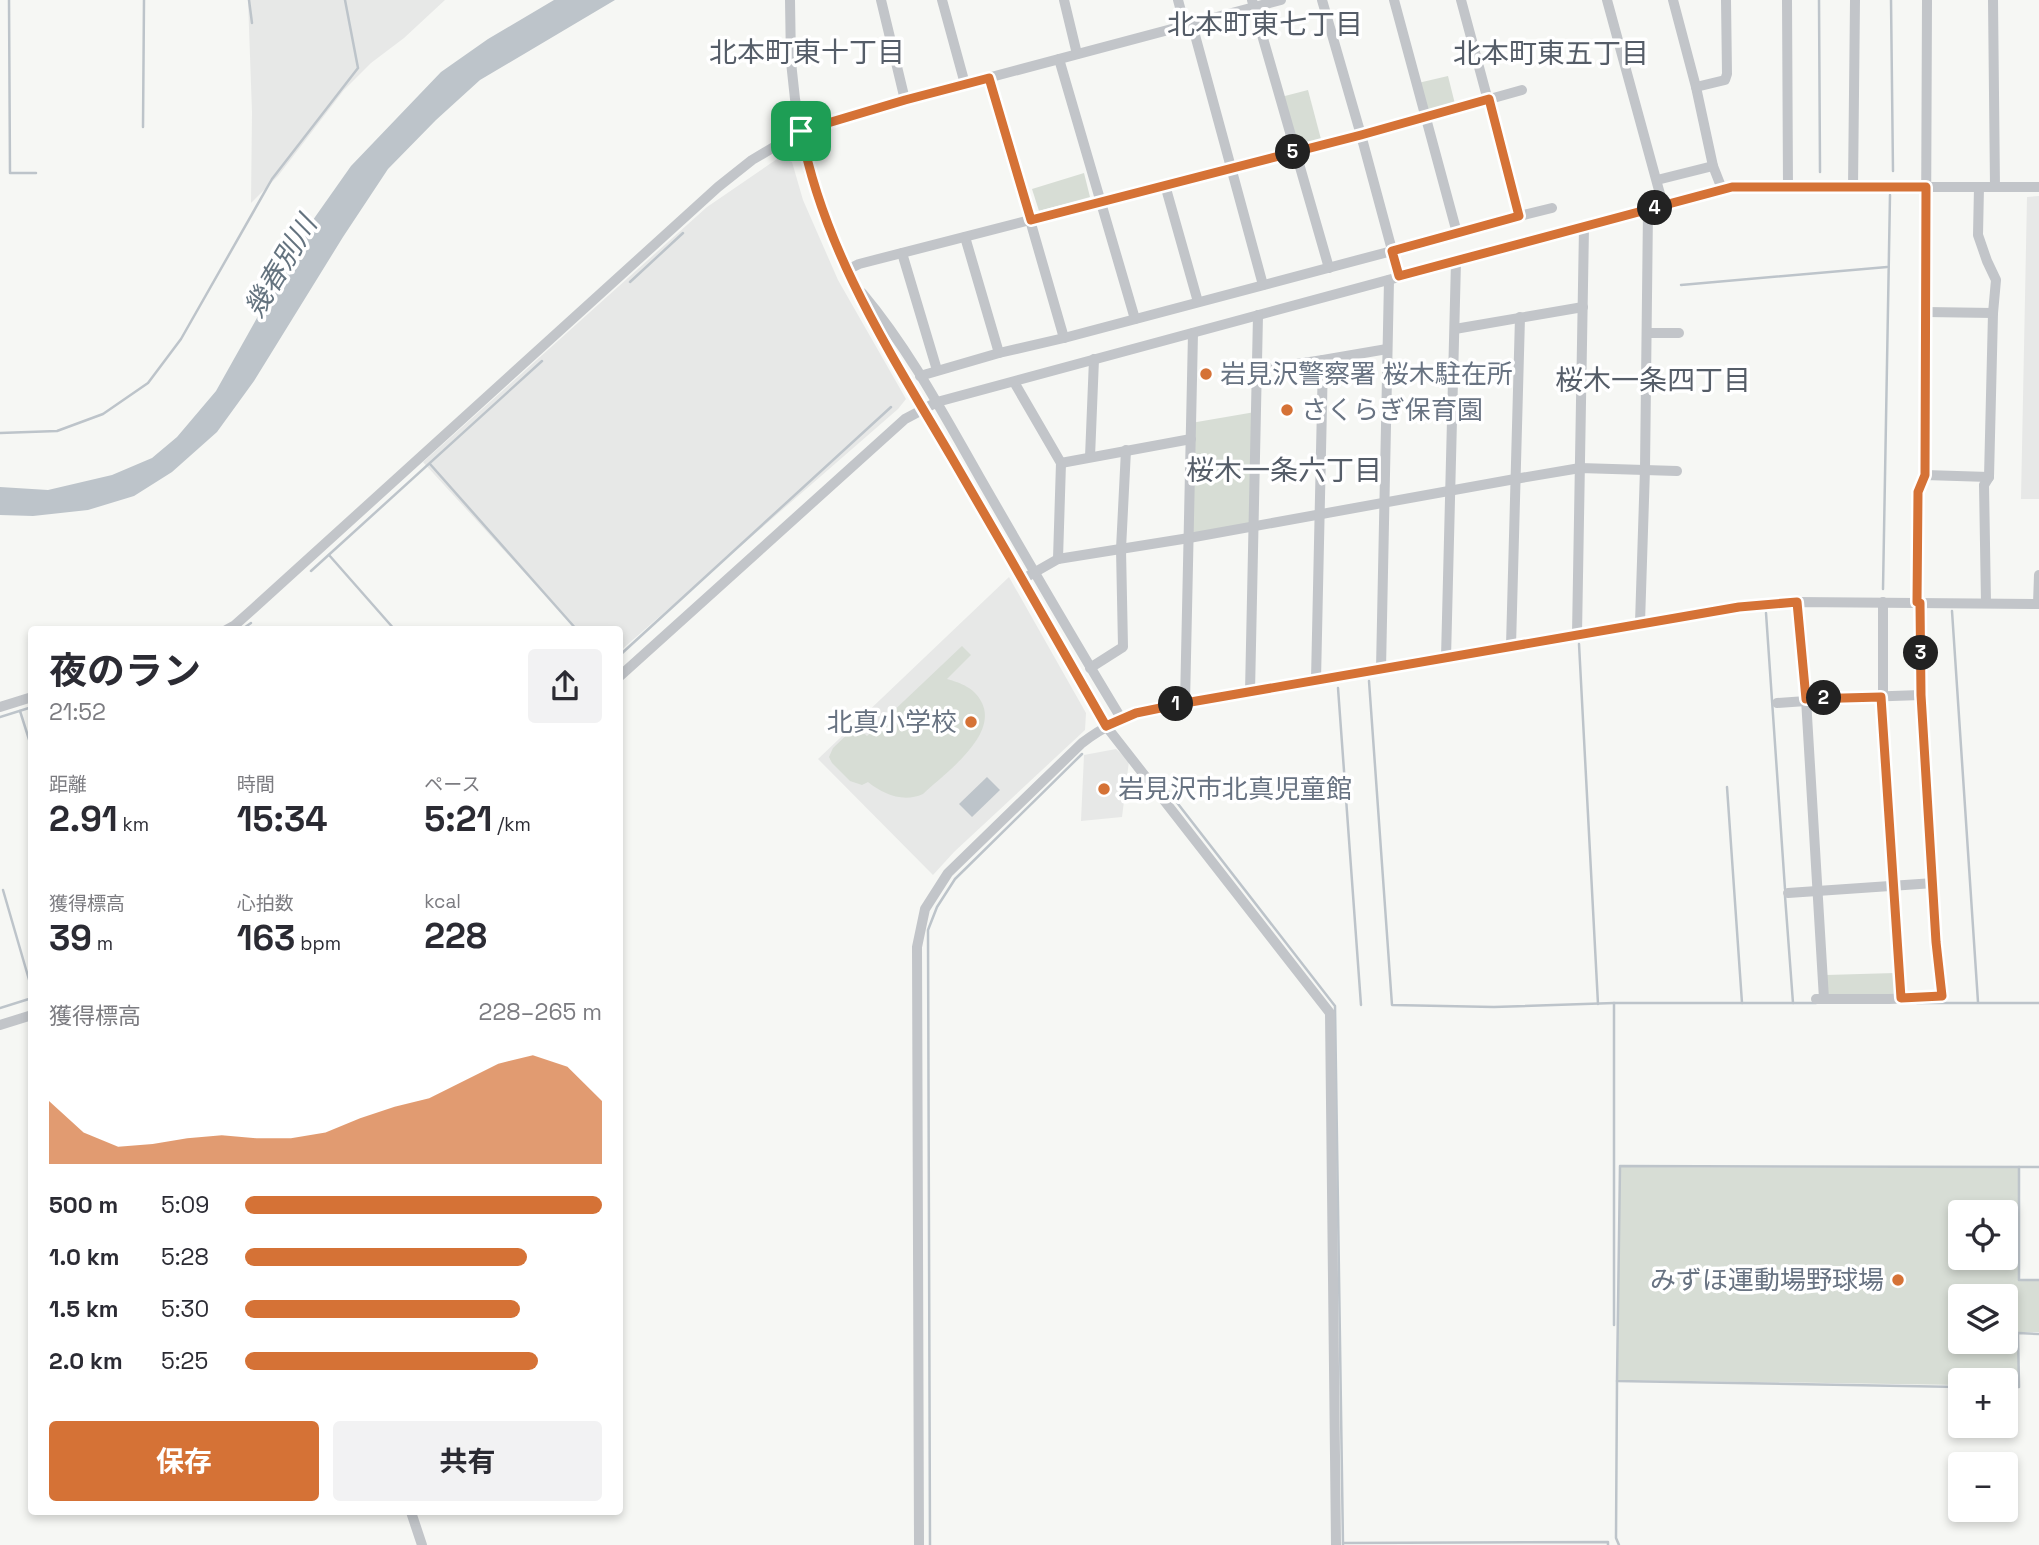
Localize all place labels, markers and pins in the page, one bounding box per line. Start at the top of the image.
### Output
pin [771,101,831,161]
pin: 5 [1276,134,1310,170]
pin: 4 [1638,190,1672,226]
place label: 岩見沢警察署 桜木駐在所 [1220,357,1513,391]
marker: 岩見沢警察署 桜木駐在所 [1198,366,1214,382]
place label: さくらぎ保育園 [1301,393,1483,427]
marker: さくらぎ保育園 [1279,402,1295,418]
pin: 3 [1904,636,1938,670]
pin: 2 [1806,680,1842,716]
pin: 1 [1158,686,1194,722]
place label: 北真小学校 [827,705,957,739]
marker: 北真小学校 [963,714,979,730]
place label: 岩見沢市北真児童館 [1118,772,1352,806]
marker: 岩見沢市北真児童館 [1096,781,1112,797]
place label: みずほ運動場野球場 [1650,1263,1884,1297]
marker: みずほ運動場野球場 [1890,1272,1906,1288]

